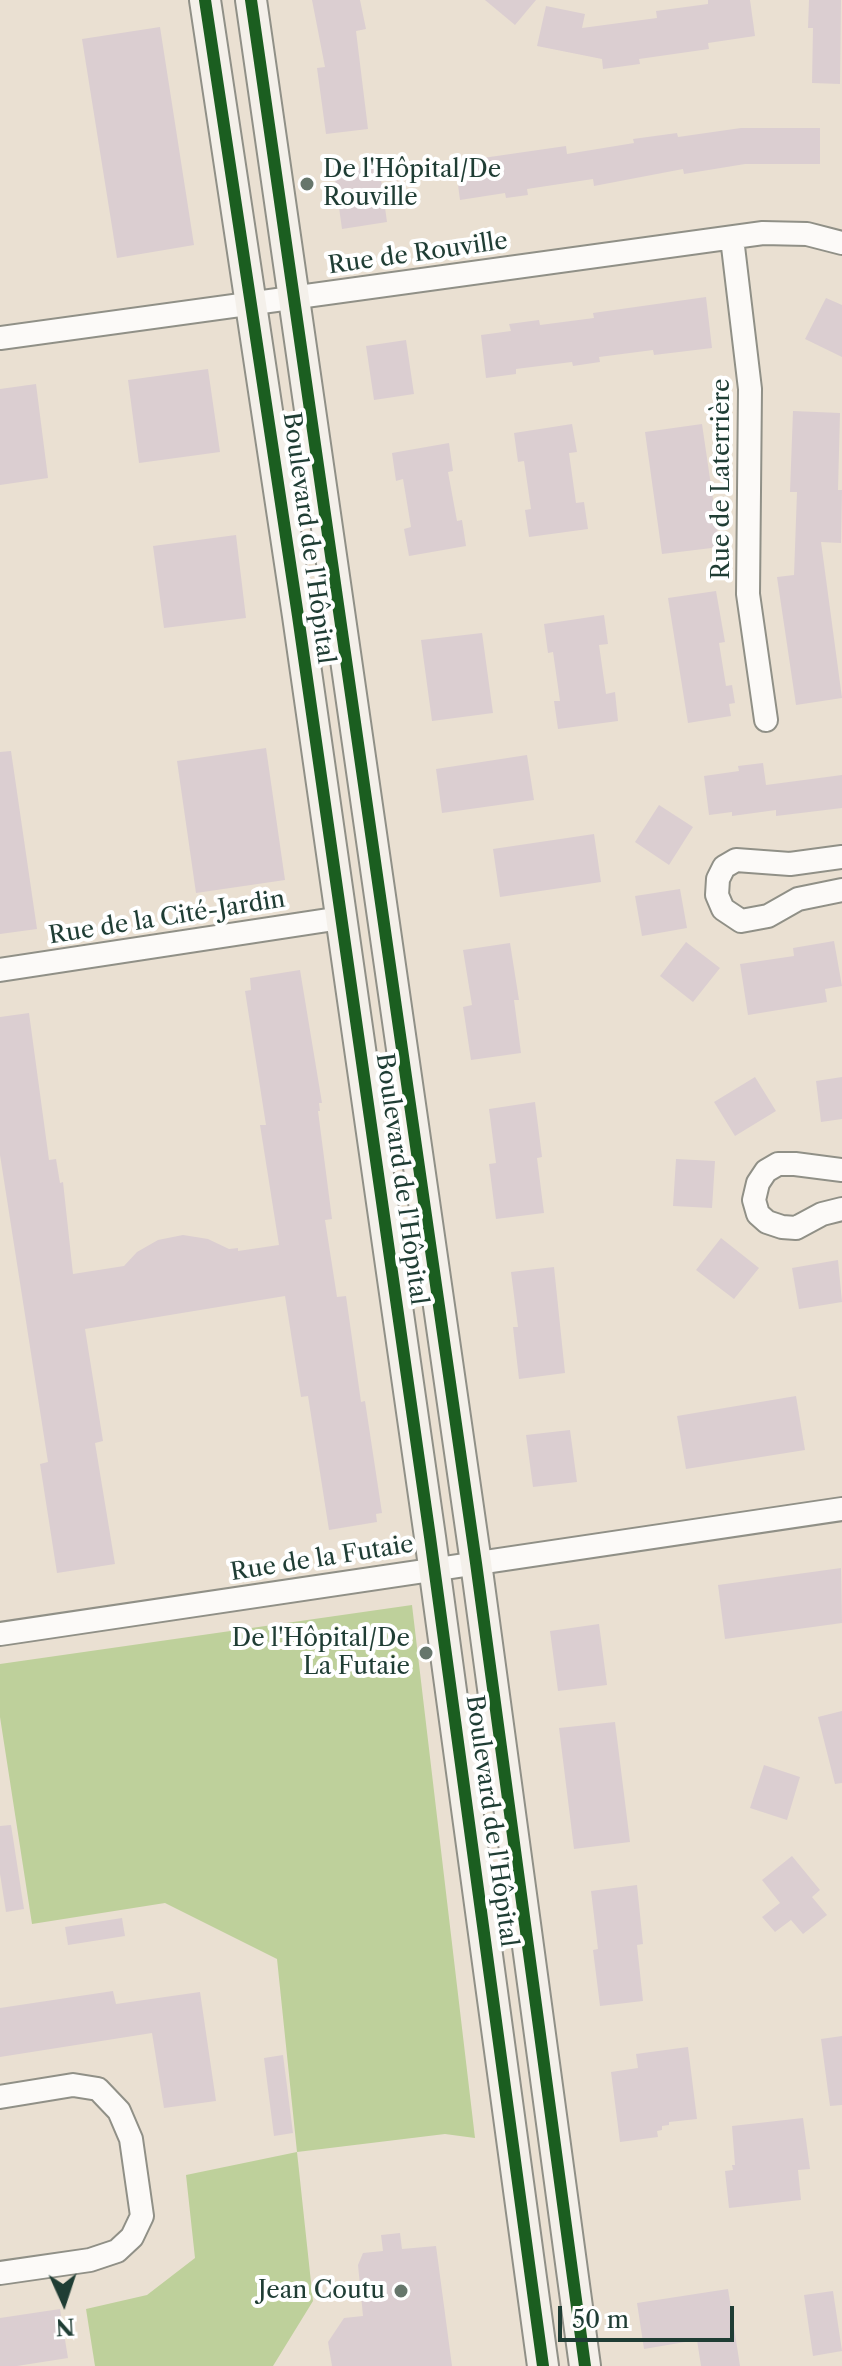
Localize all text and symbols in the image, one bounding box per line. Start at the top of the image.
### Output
place label: De l'Hôpital/De Rouville [323,156,501,212]
marker: De l'Hôpital/De Rouville [298,175,316,193]
street label: Rue de Rouville [326,227,510,281]
street label: Rue de Laterrière [708,378,736,580]
street label: Boulevard de l'Hôpital [276,410,340,666]
street label: Rue de la Cité-Jardin [47,885,287,951]
street label: Boulevard de l'Hôpital [369,1051,433,1307]
street label: Rue de la Futaie [228,1530,416,1588]
place label: De l'Hôpital/De La Futaie [232,1625,410,1681]
marker: De l'Hôpital/De La Futaie [417,1644,435,1662]
street label: Boulevard de l'Hôpital [459,1693,523,1949]
north arrow [24,2262,104,2342]
place label: Jean Coutu [258,2277,385,2305]
marker: Jean Coutu [392,2282,410,2300]
scale bar [562,2290,738,2340]
text: 50 m [572,2305,629,2334]
text: N [55,2312,76,2340]

